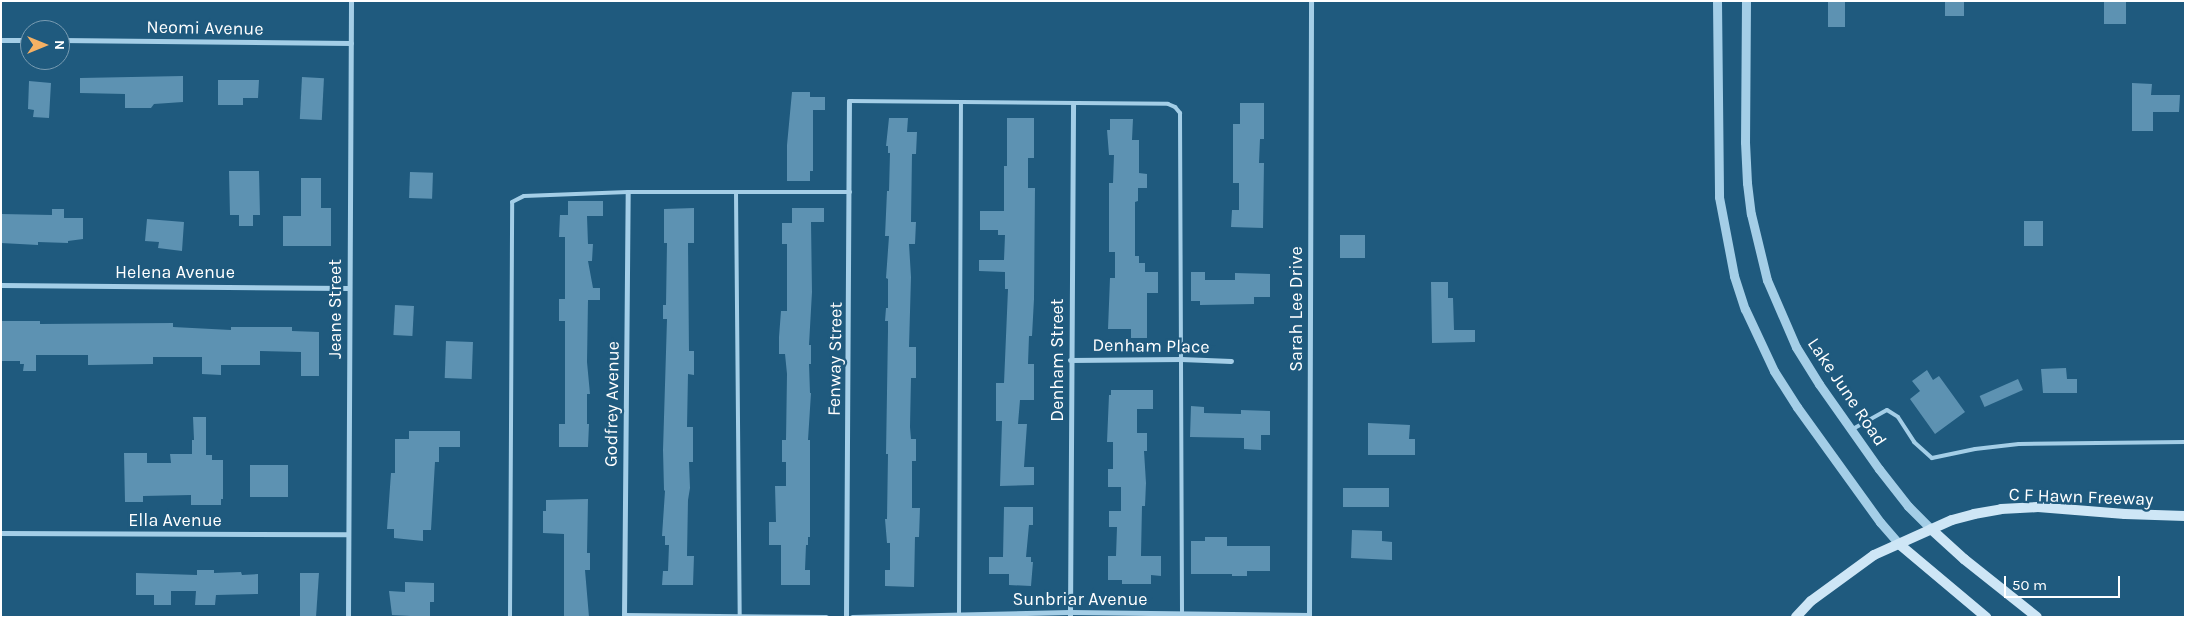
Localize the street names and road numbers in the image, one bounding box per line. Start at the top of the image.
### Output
street label: Neomi Avenue [146,16,264,40]
street label: Sarah Lee Drive [1285,246,1307,372]
street label: Jeane Street [324,259,346,359]
street label: Helena Avenue [115,261,235,283]
street label: Denham Street [1046,298,1068,422]
street label: Fenway Street [823,302,847,416]
street label: Denham Place [1092,334,1210,358]
street label: Lake June Road [1803,334,1891,450]
street label: Godfrey Avenue [600,341,624,467]
street label: C F Hawn Freeway [2008,484,2154,510]
street label: Ella Avenue [128,509,222,531]
street label: Sunbriar Avenue [1012,588,1148,610]

